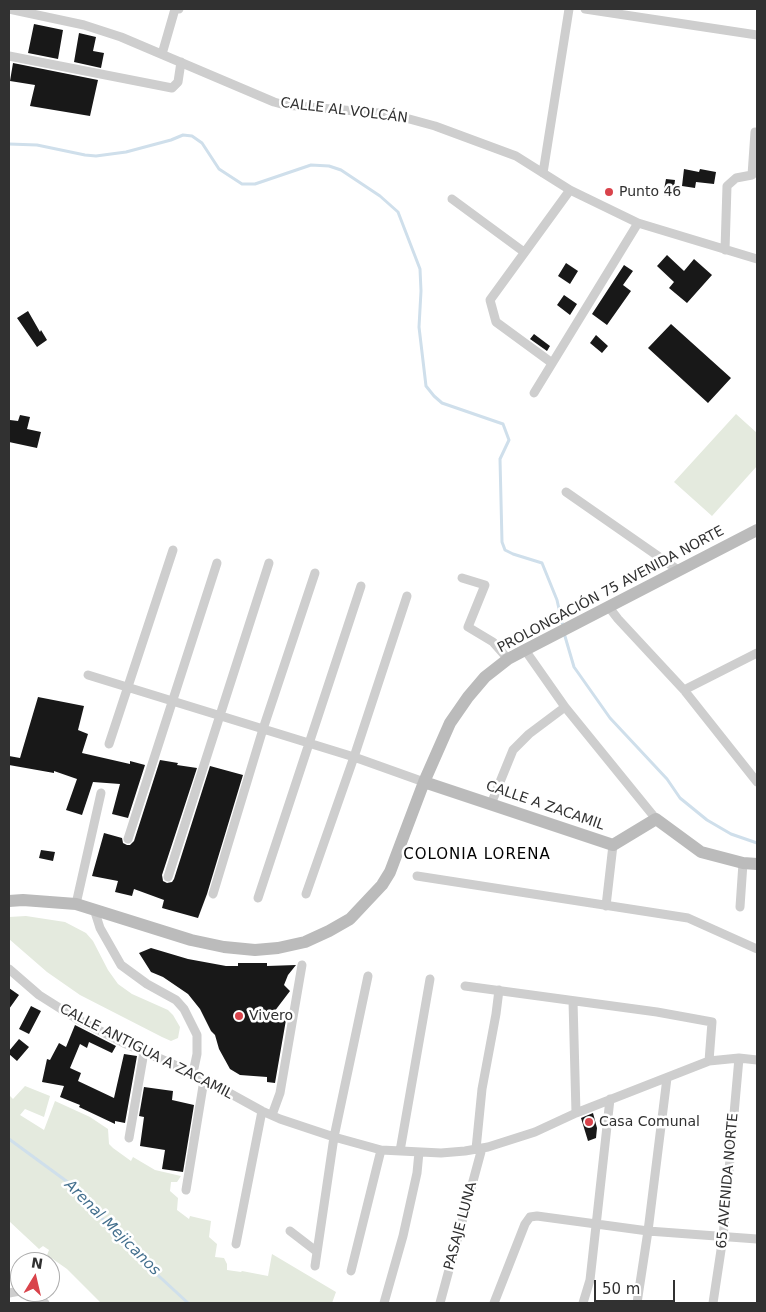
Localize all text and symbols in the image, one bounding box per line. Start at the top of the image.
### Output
street label: CALLE AL VOLCÁN [279,95,409,127]
place label: Punto 46 [619,184,681,200]
marker: Punto 46 [603,186,615,198]
street label: PROLONGACIÓN 75 AVENIDA NORTE [495,523,727,657]
street label: CALLE A ZACAMIL [483,778,607,834]
district label: COLONIA LORENA [401,846,553,864]
street label: CALLE ANTIGUA A ZACAMIL [56,1001,236,1103]
place label: Vivero [249,1008,293,1024]
marker: Vivero [233,1010,245,1022]
street label: 65 AVENIDA NORTE [714,1112,742,1250]
place label: Casa Comunal [599,1114,700,1130]
marker: Casa Comunal [583,1116,595,1128]
water label: Arenal Mejicanos [60,1176,164,1280]
street label: PASAJE LUNA [441,1180,481,1272]
north arrow [10,1252,60,1302]
text: N [30,1254,44,1272]
scale bar [596,1270,677,1302]
text: 50 m [602,1280,640,1298]

